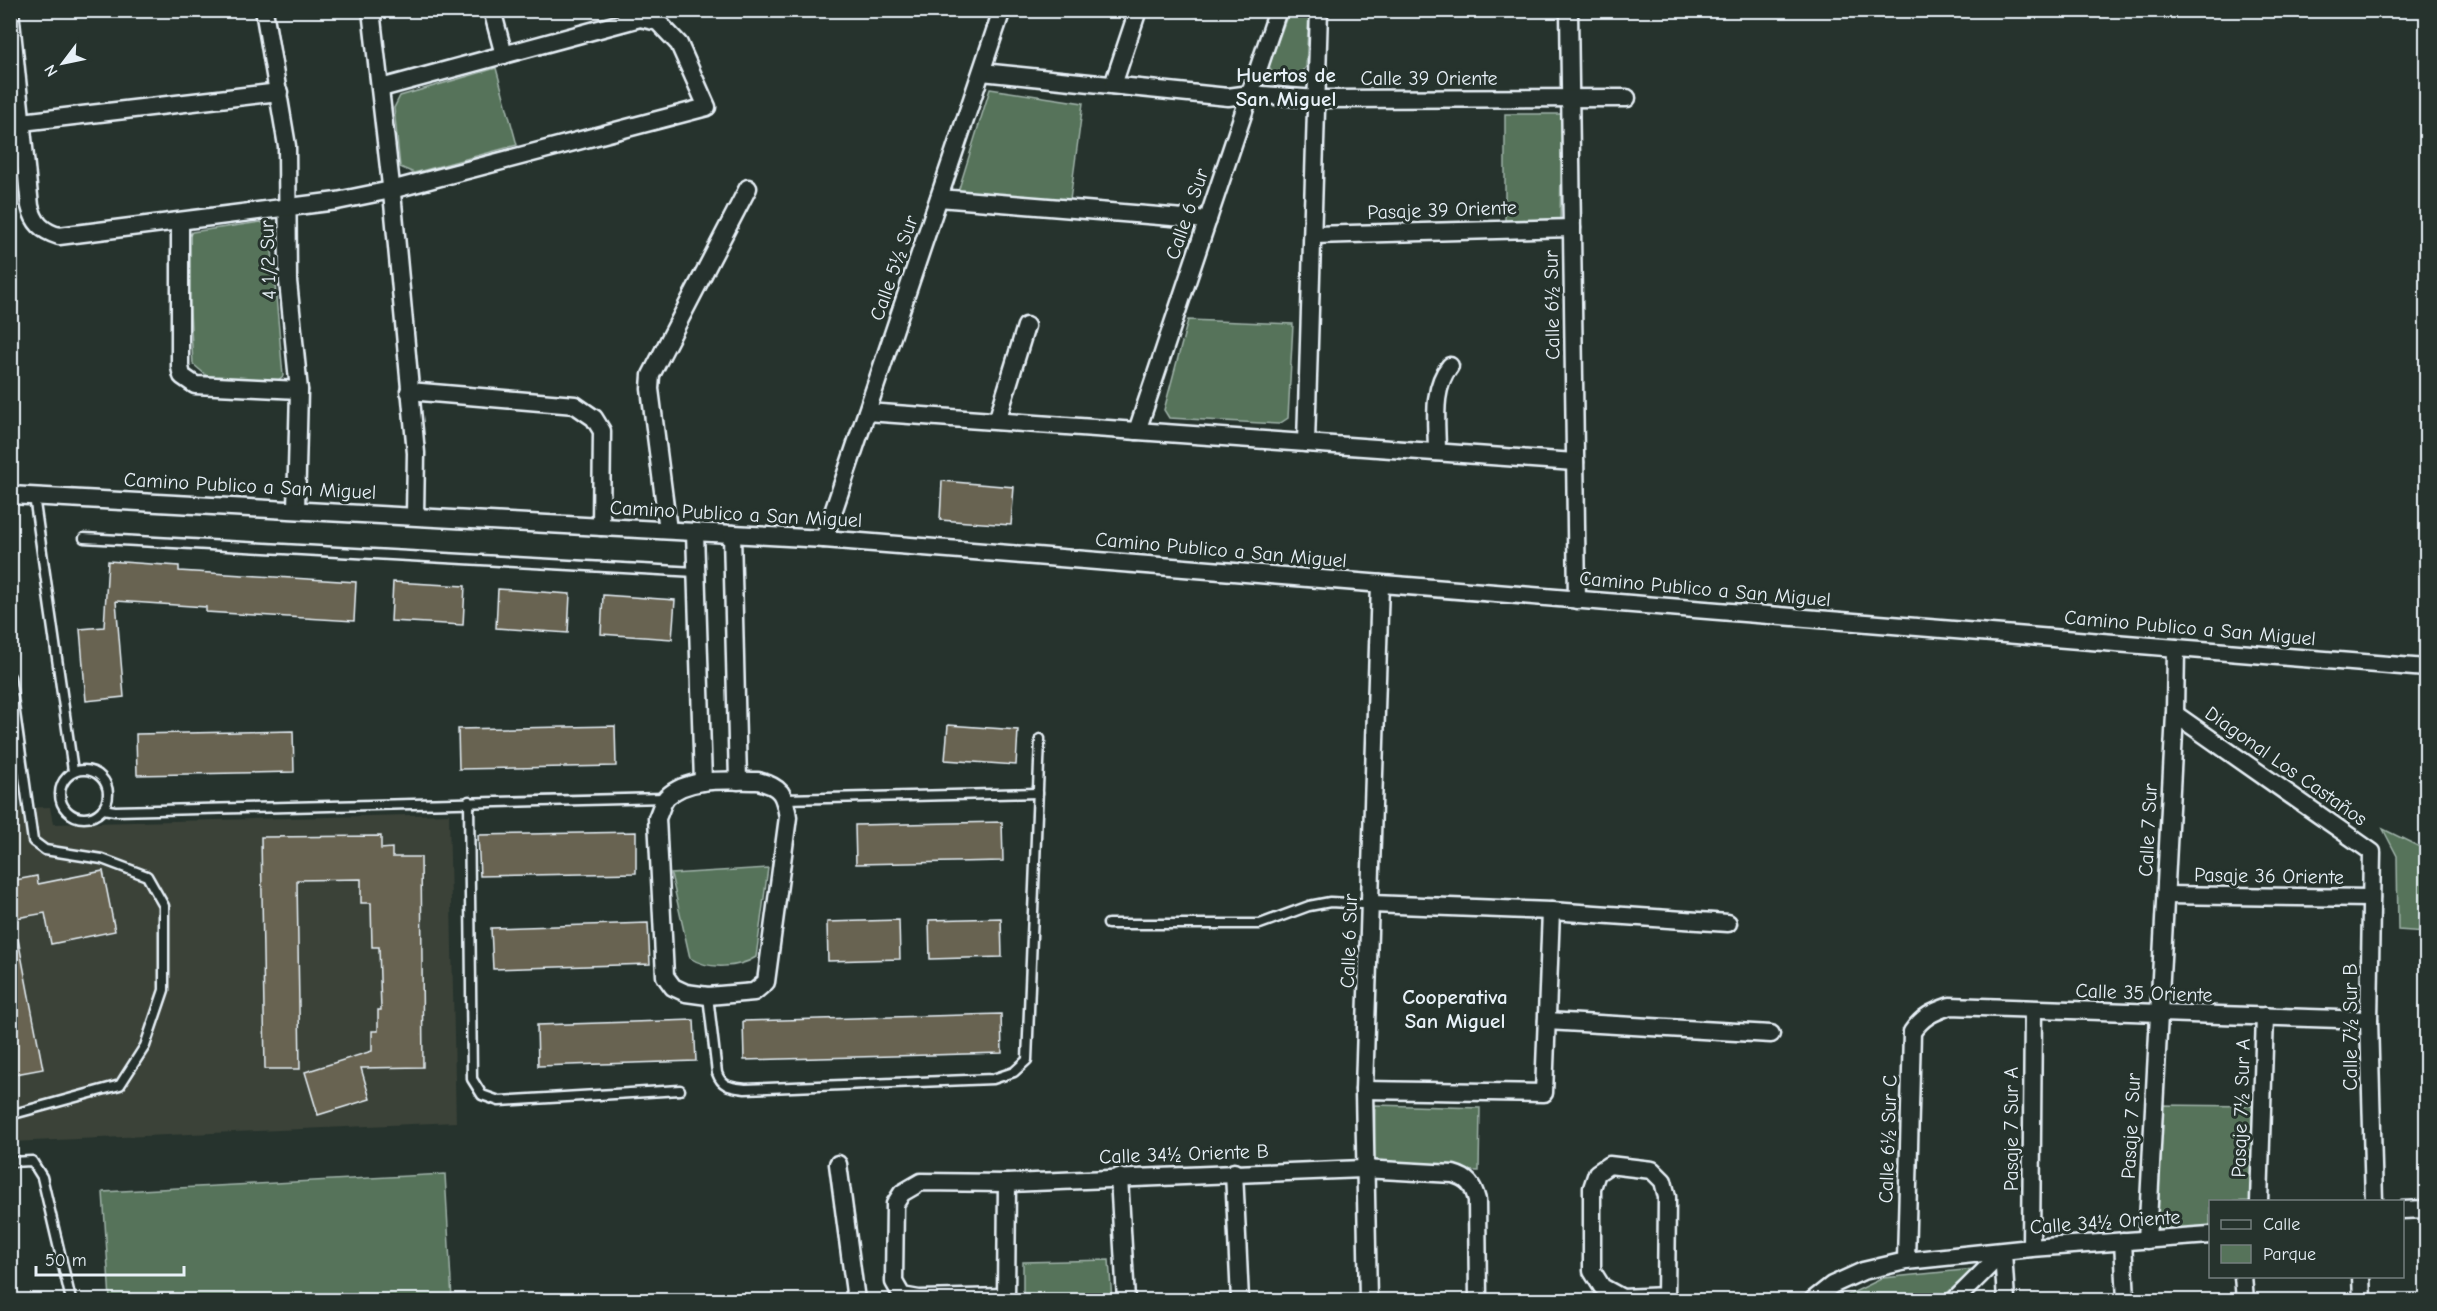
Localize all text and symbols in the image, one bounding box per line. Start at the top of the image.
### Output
north arrow [33,33,93,93]
text: N [41,61,62,80]
district label: Huertos de San Miguel [1236,63,1336,111]
street label: Calle 39 Oriente [1360,67,1498,90]
street label: Calle 6 Sur [1161,165,1213,263]
street label: Pasaje 39 Oriente [1367,196,1517,224]
street label: Calle 5½ Sur [865,212,923,324]
street label: 4 1/2 Sur [255,220,281,300]
street label: Calle 6½ Sur [1540,250,1564,360]
street label: Camino Publico a San Miguel [123,468,377,504]
street label: Camino Publico a San Miguel [609,496,863,532]
street label: Camino Publico a San Miguel [1094,528,1348,572]
street label: Camino Publico a San Miguel [1578,567,1832,611]
street label: Camino Publico a San Miguel [2063,606,2317,650]
street label: Diagonal Los Castaños [2201,701,2371,831]
street label: Calle 7 Sur [2134,783,2162,877]
street label: Pasaje 36 Oriente [2194,863,2344,889]
street label: Calle 6 Sur [1336,893,1362,989]
street label: Calle 7½ Sur B [2339,963,2362,1091]
street label: Calle 35 Oriente [2075,979,2213,1007]
district label: Cooperativa San Miguel [1402,985,1508,1033]
street label: Pasaje 7½ Sur A [2227,1038,2255,1178]
street label: Pasaje 7 Sur A [2000,1066,2023,1191]
street label: Pasaje 7 Sur [2117,1072,2145,1180]
street label: Calle 6½ Sur C [1874,1074,1902,1204]
street label: Calle 34½ Oriente B [1099,1140,1269,1168]
legend [2209,1200,2404,1278]
street label: Calle 34½ Oriente [2029,1205,2181,1239]
text: Calle [2263,1214,2300,1235]
scale bar [36,1239,184,1277]
text: Parque [2263,1244,2316,1265]
text: 50 m [45,1250,87,1271]

